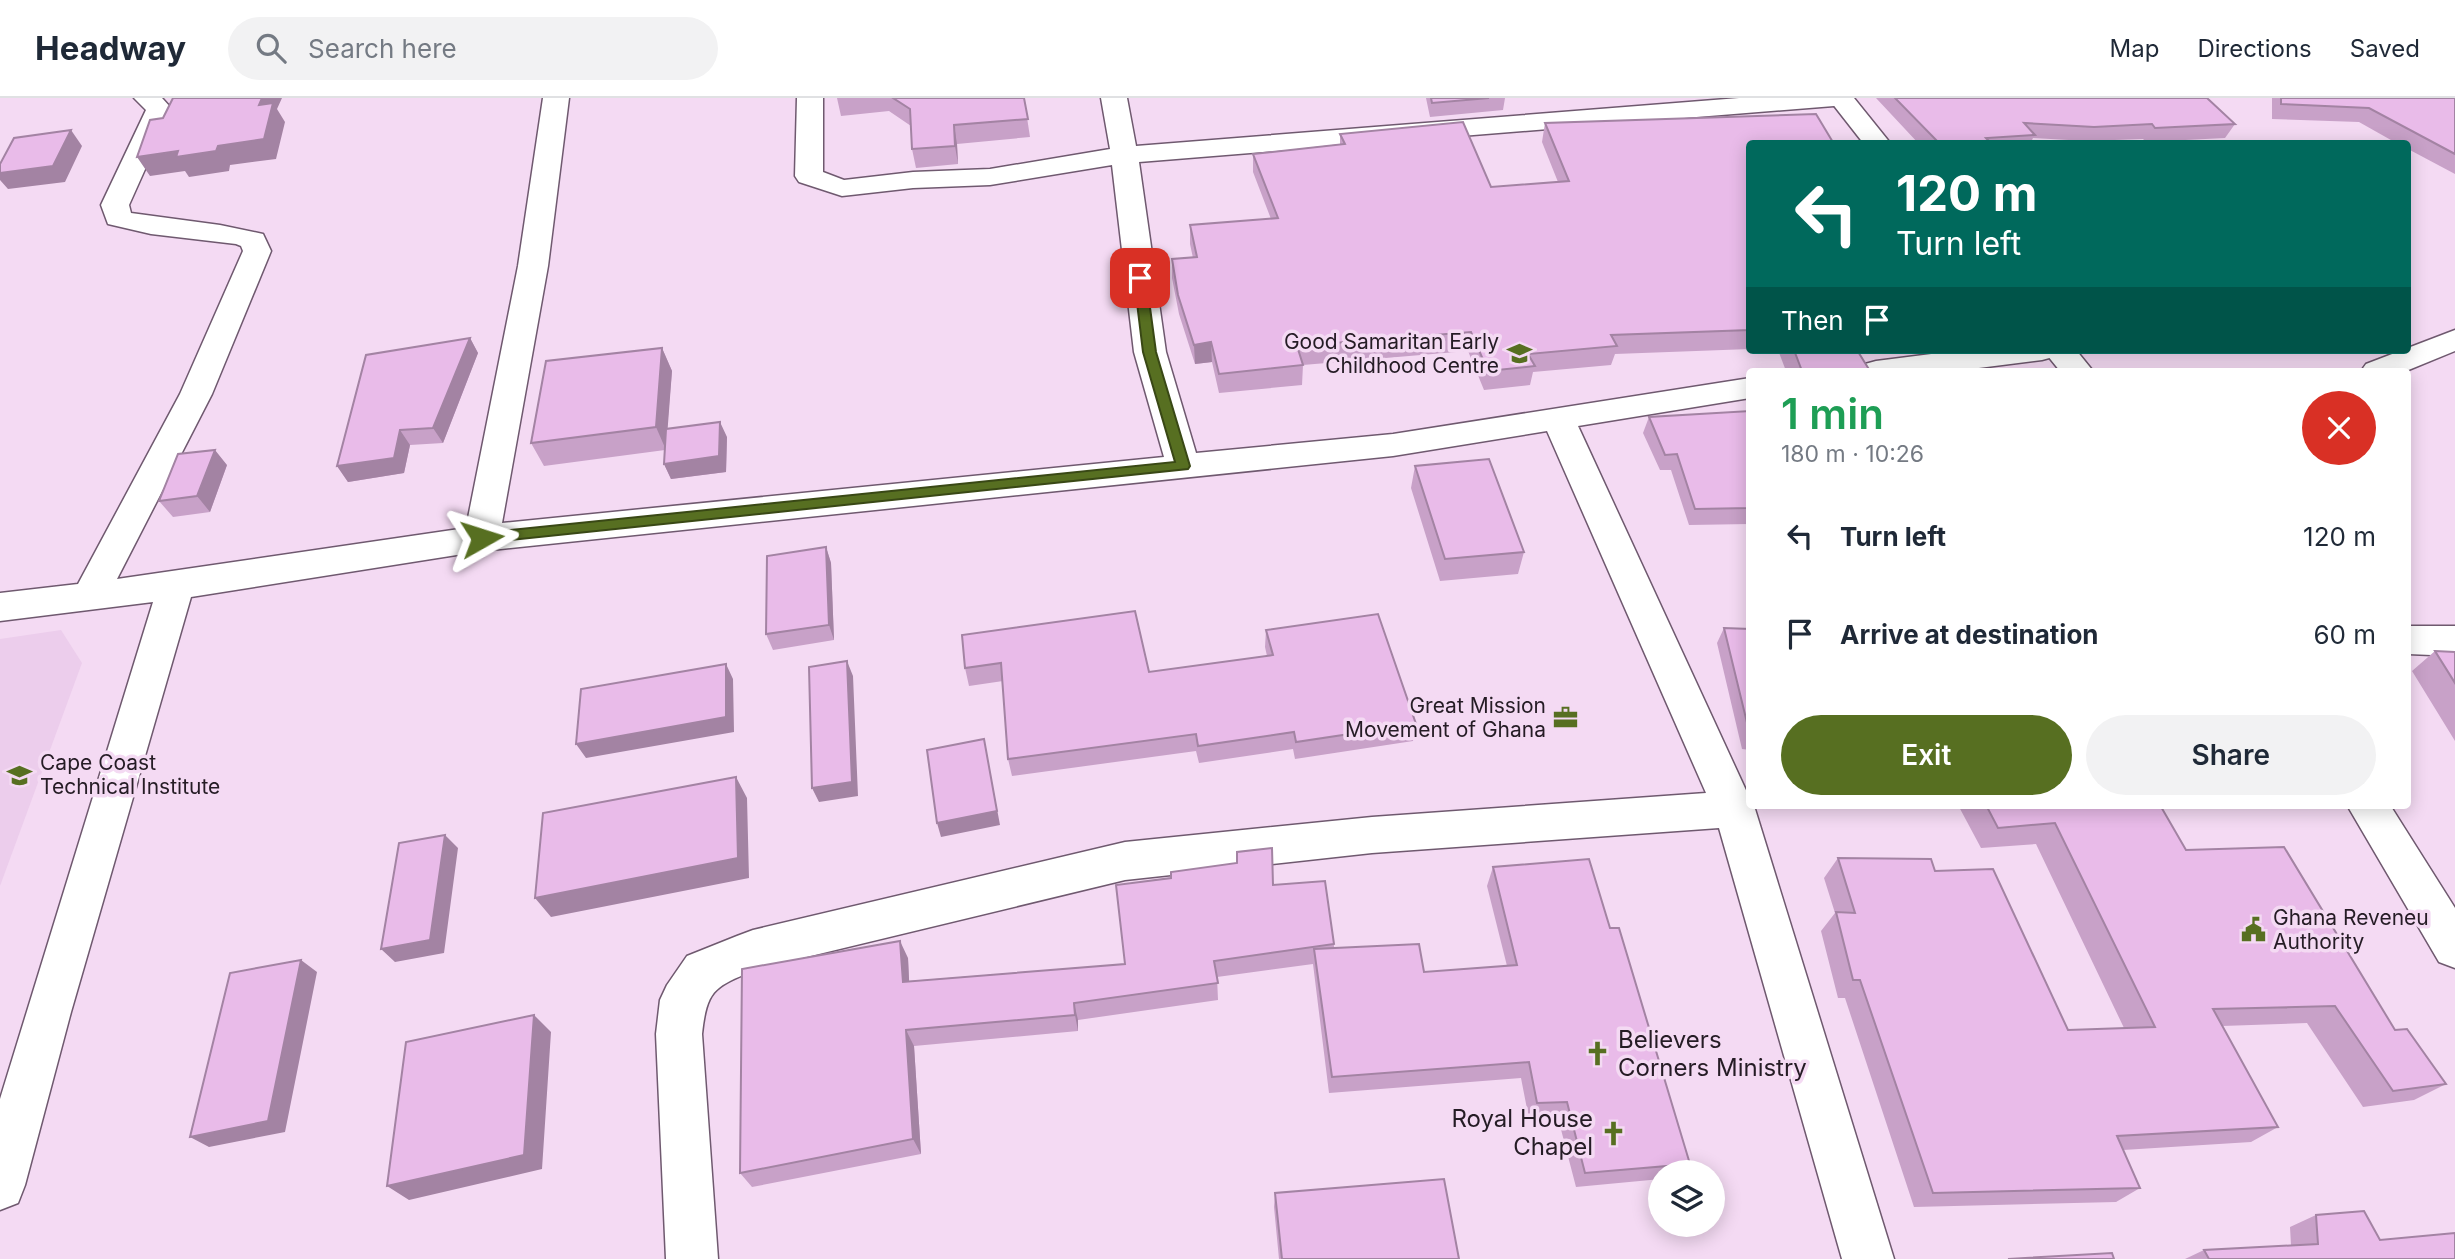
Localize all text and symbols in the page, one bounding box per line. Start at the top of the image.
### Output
search box [228,17,718,80]
text: Headway [35,28,186,68]
icon: search [252,29,290,67]
text: Search here [308,33,457,64]
text: Map [2110,34,2159,63]
text: Directions [2197,34,2312,63]
text: Saved [2350,34,2420,63]
text: 120 m [1896,164,2037,223]
icon: left [1781,168,1872,259]
text: Turn left [1896,224,2021,263]
pin [1110,248,1170,308]
icon: arrive [1121,259,1159,297]
icon: arrive [1858,301,1896,339]
text: Then [1781,305,1844,336]
place label: Good Samaritan Early Childhood Centre [1284,329,1499,378]
school or university icon: Good Samaritan Early Childhood Centre [1505,340,1533,368]
text: 1 min [1781,388,1884,439]
button: close [2302,391,2376,465]
text: 180 m · 10:26 [1781,440,1924,468]
position arrow [445,501,519,575]
icon: left [1781,517,1819,555]
text: Turn left [1840,521,1946,552]
text: 120 m [2303,521,2376,552]
icon: arrive [1781,615,1819,653]
text: Arrive at destination [1840,619,2099,650]
text: 60 m [2313,619,2376,650]
place label: Great Mission Movement of Ghana [1345,693,1546,742]
office icon: Great Mission Movement of Ghana [1552,704,1580,732]
button: Exit [1781,715,2072,795]
button: Share [2086,715,2376,795]
place label: Cape Coast Technical Institute [40,750,220,799]
school or university icon: Cape Coast Technical Institute [6,761,34,789]
place label: Ghana Reveneu Authority [2273,905,2429,954]
public building icon: Ghana Reveneu Authority [2239,916,2267,944]
place label: Believers Corners Ministry [1618,1025,1807,1082]
church icon: Believers Corners Ministry [1584,1040,1612,1068]
place label: Royal House Chapel [1451,1104,1593,1161]
church icon: Royal House Chapel [1599,1119,1627,1147]
map controls [1648,1160,1725,1237]
button: layers [1648,1160,1725,1237]

